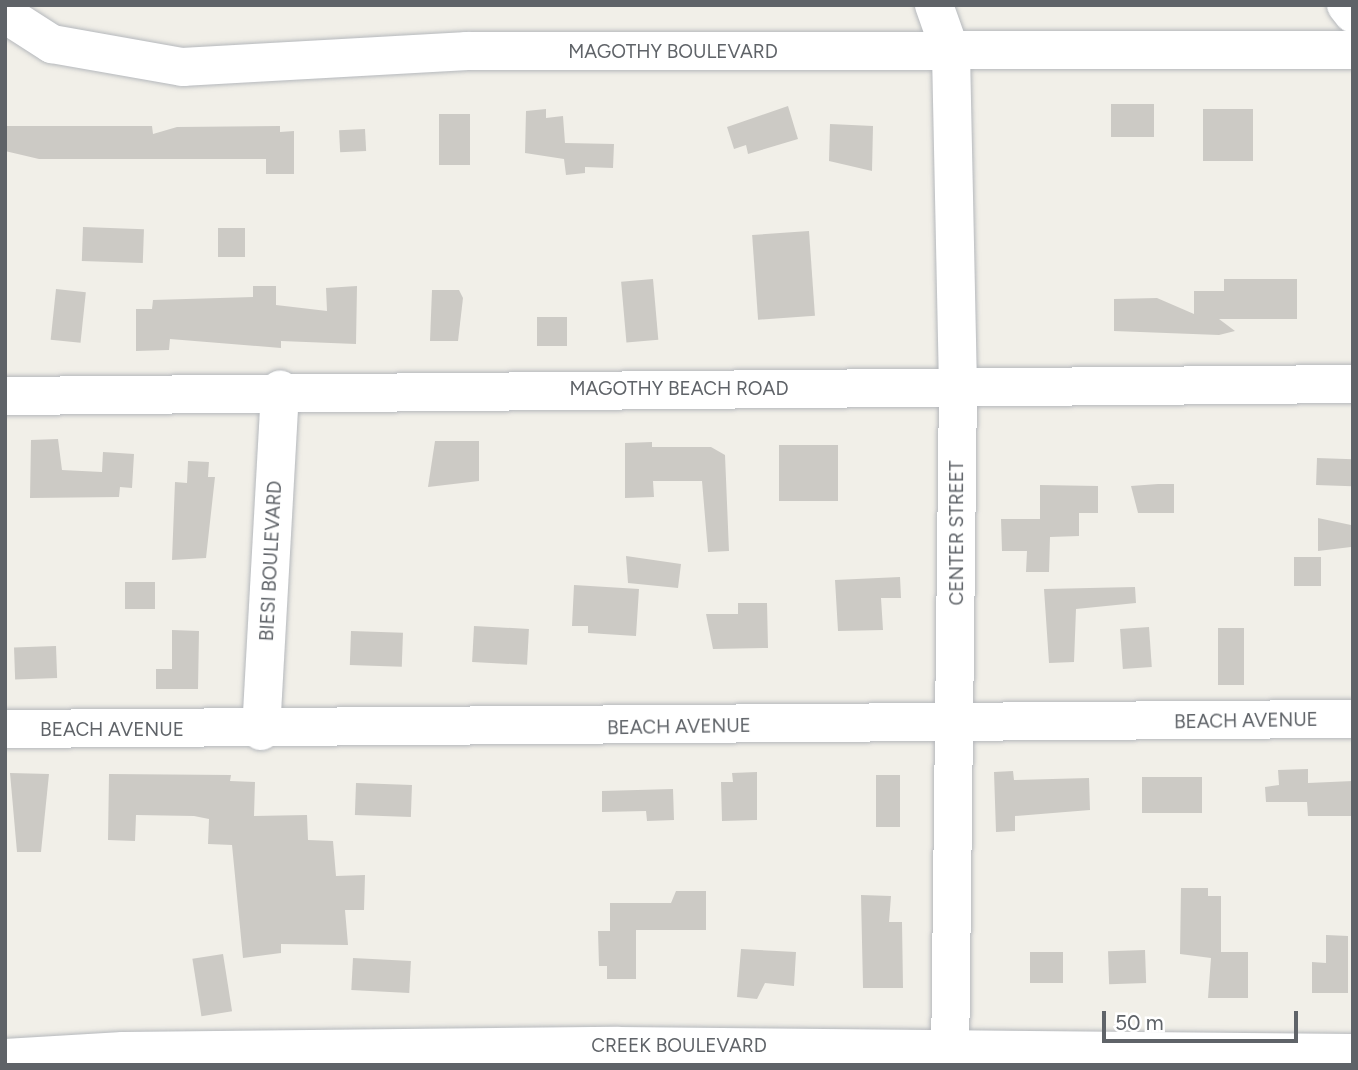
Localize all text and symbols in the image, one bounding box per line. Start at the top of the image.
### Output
street label: MAGOTHY BOULEVARD [568,41,778,63]
street label: MAGOTHY BEACH ROAD [570,378,788,400]
street label: CENTER STREET [946,460,968,606]
street label: BIESI BOULEVARD [255,480,287,642]
street label: BEACH AVENUE [1174,708,1318,734]
street label: BEACH AVENUE [607,714,751,740]
street label: BEACH AVENUE [40,719,184,741]
scale bar [1106,996,1302,1040]
text: 50 m [1115,1010,1164,1035]
street label: CREEK BOULEVARD [591,1035,767,1057]

